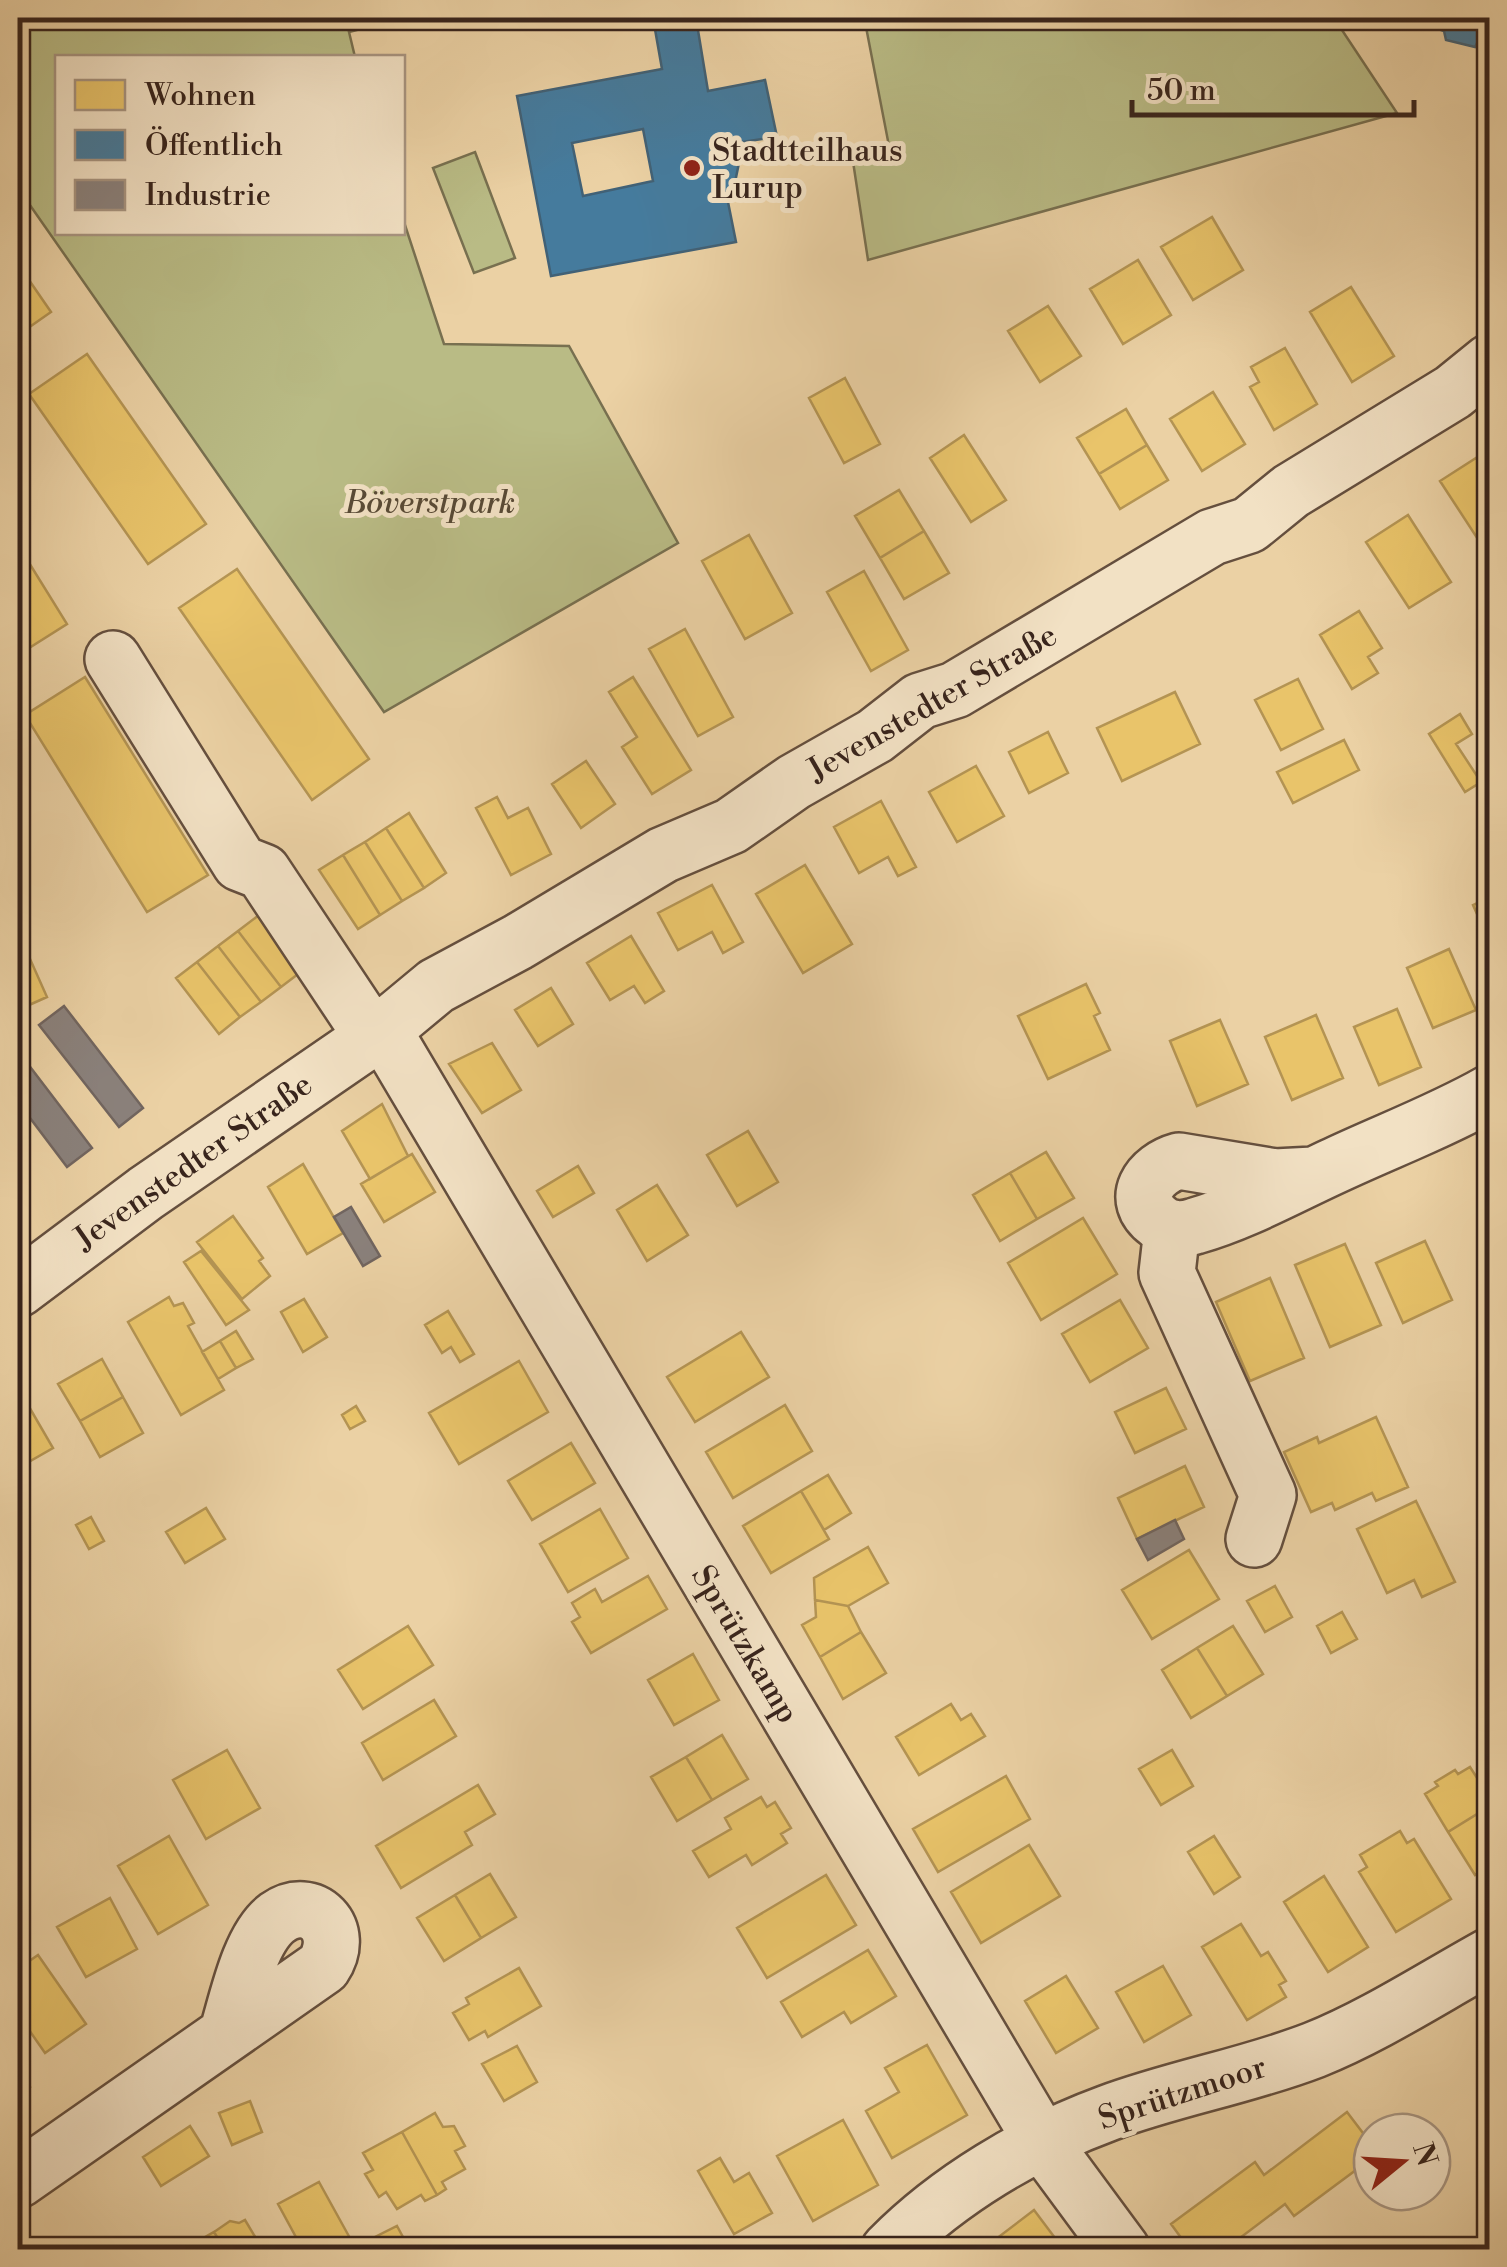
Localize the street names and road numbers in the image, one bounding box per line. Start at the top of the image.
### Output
street label: Jevenstedter Straße [800,615,1064,791]
street label: Jevenstedter Straße [66,1065,320,1259]
street label: Sprützkamp [682,1558,808,1731]
street label: Sprützmoor [1093,2047,1272,2139]

